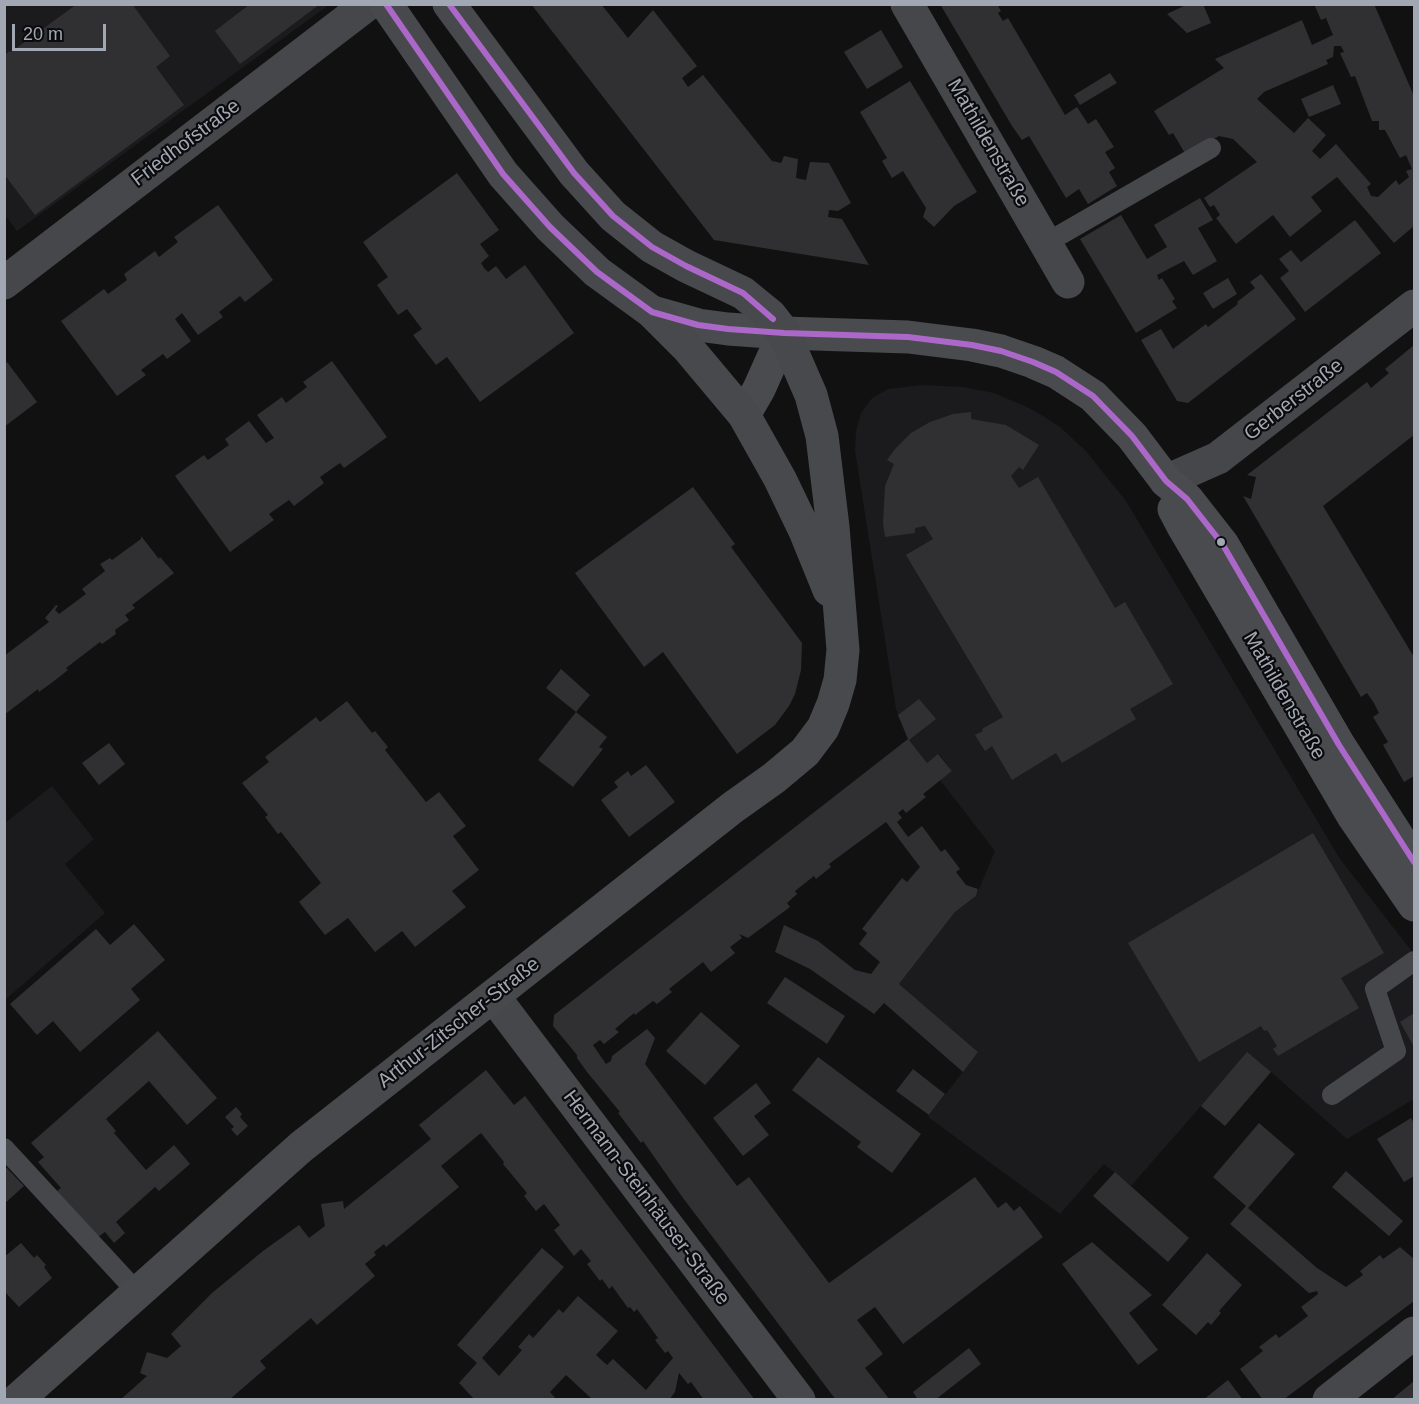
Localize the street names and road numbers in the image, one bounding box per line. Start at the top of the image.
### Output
street label: Mathildenstraße [942,75,1034,211]
street label: Friedhofstraße [127,94,245,192]
street label: Gerberstraße [1240,354,1348,446]
street label: Mathildenstraße [1238,628,1330,764]
street label: Arthur-Zitscher-Straße [373,952,545,1094]
street label: Hermann-Steinhäuser-Straße [557,1086,735,1310]

